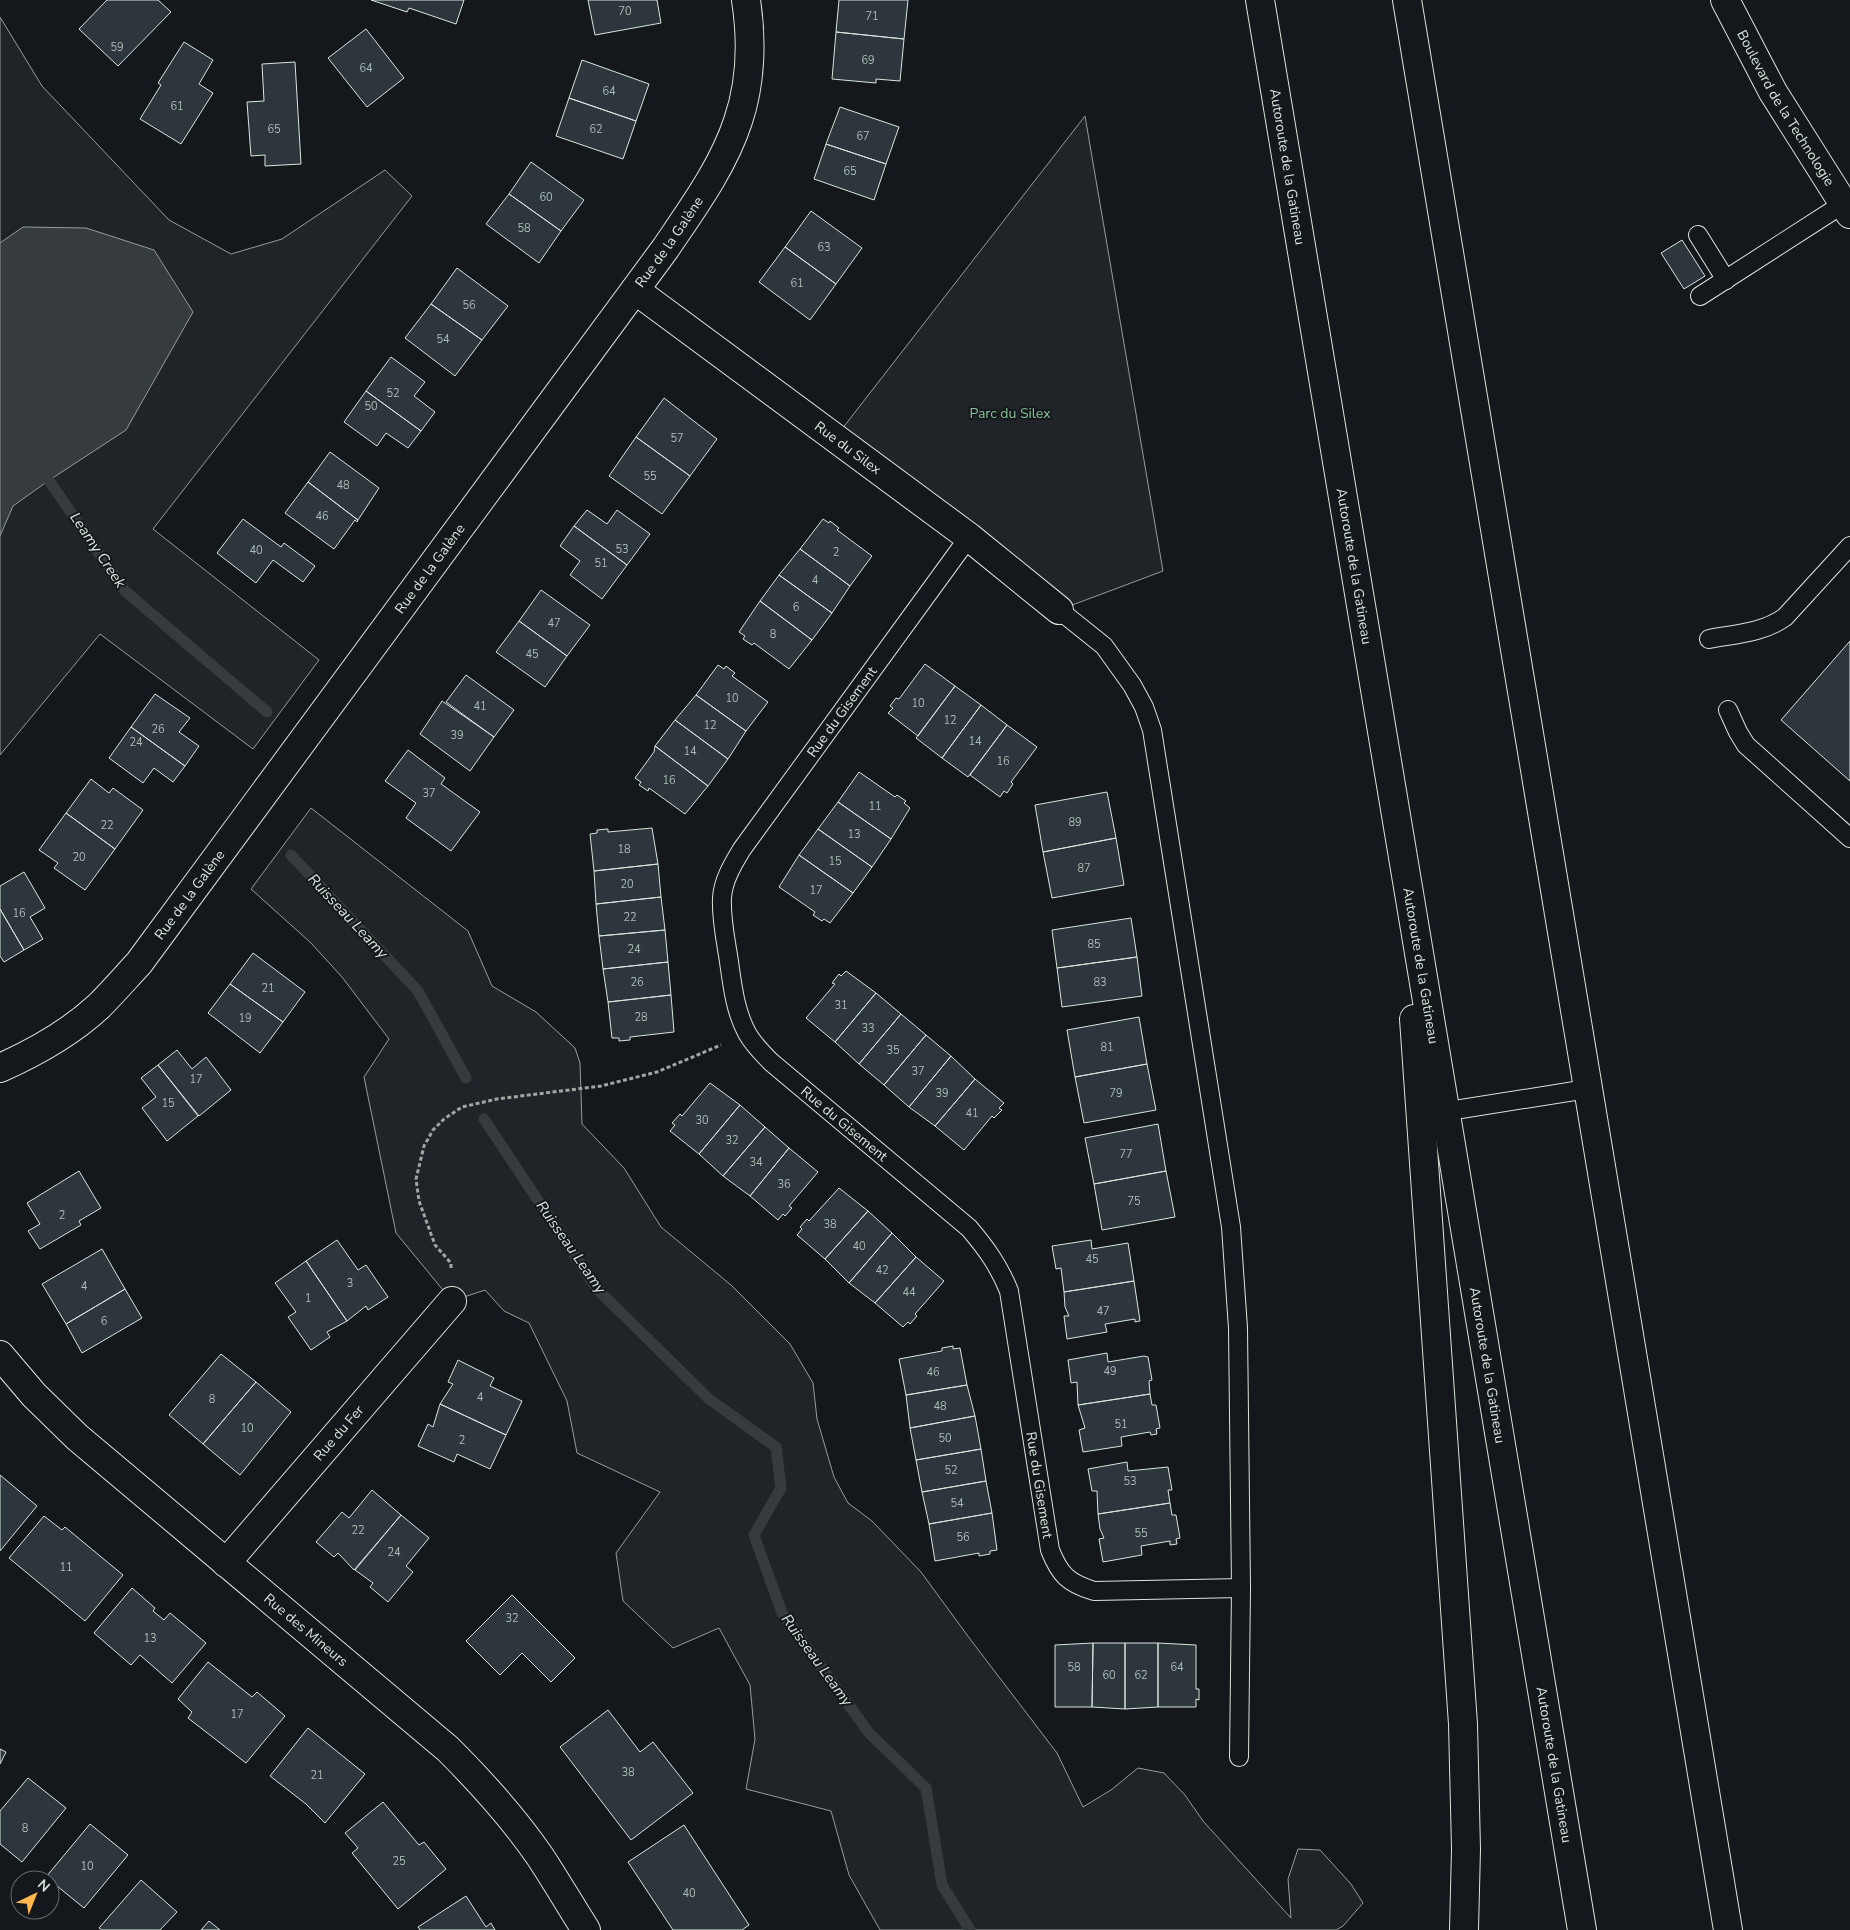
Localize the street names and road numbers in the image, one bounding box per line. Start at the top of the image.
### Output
street label: Boulevard de la Technologie [1733,27,1839,189]
street label: Autoroute de la Gatineau [1265,87,1310,246]
street label: Rue de la Galène [630,193,707,291]
street label: Rue du Silex [811,417,886,479]
street label: Autoroute de la Gatineau [1332,487,1377,646]
street label: Rue de la Galène [390,520,469,617]
street label: Rue du Gisement [803,663,881,761]
street label: Rue de la Galène [150,846,229,943]
street label: Autoroute de la Gatineau [1399,886,1443,1045]
street label: Rue du Gisement [797,1082,892,1166]
street label: Autoroute de la Gatineau [1465,1286,1510,1445]
street label: Rue du Fer [309,1401,368,1465]
street label: Rue du Gisement [1022,1430,1058,1540]
street label: Rue des Mineurs [260,1589,352,1671]
street label: Autoroute de la Gatineau [1532,1685,1577,1844]

